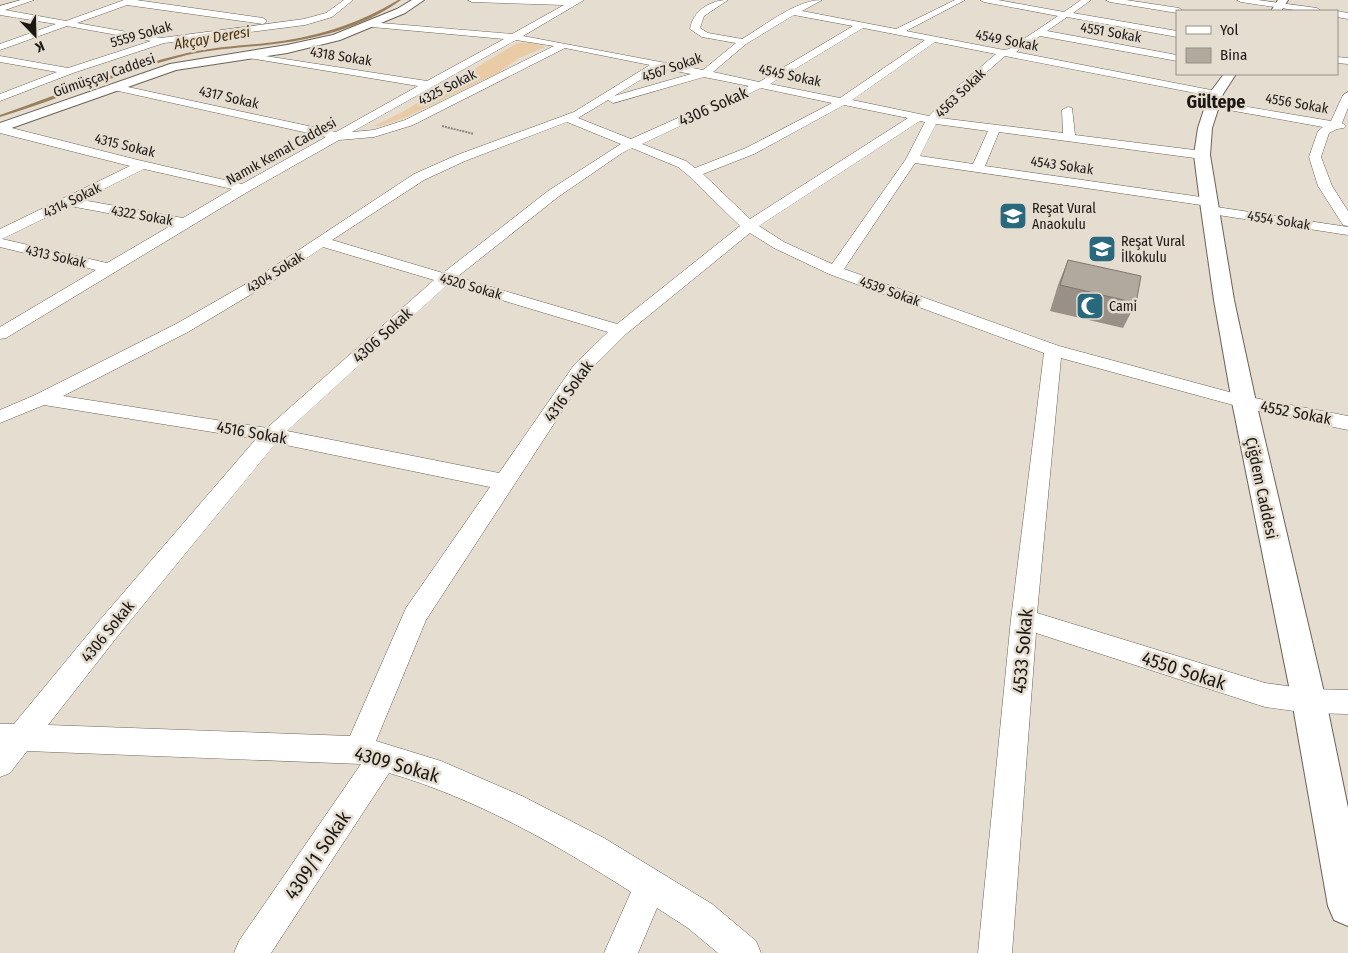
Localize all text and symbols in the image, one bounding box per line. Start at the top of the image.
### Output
north arrow [10,10,60,60]
legend [1176,10,1338,75]
street label: 5559 Sokak [109,17,174,51]
street label: 4551 Sokak [1079,19,1143,46]
text: Yol [1220,21,1238,39]
water label: Akçay Deresi [172,22,252,54]
street label: 4549 Sokak [974,26,1040,55]
text: K [32,37,47,56]
street label: 4318 Sokak [309,43,373,70]
text: Bina [1220,46,1247,64]
street label: 4567 Sokak [640,49,705,86]
street label: Gümüşçay Caddesi [51,50,157,101]
street label: 4545 Sokak [757,61,823,90]
street label: 4325 Sokak [415,65,479,109]
street label: 4563 Sokak [932,65,989,122]
street label: 4317 Sokak [197,82,261,113]
street label: 4306 Sokak [676,83,751,130]
street label: 4556 Sokak [1264,90,1330,117]
district label: Gültepe [1187,91,1245,113]
street label: Namık Kemal Caddesi [223,114,339,189]
street label: 4315 Sokak [93,130,157,161]
street label: 4543 Sokak [1029,153,1095,178]
street label: 4314 Sokak [41,179,104,222]
place label: Reşat Vural Anaokulu [1032,200,1096,233]
school or university icon: Reşat Vural Anaokulu [998,201,1028,231]
street label: 4322 Sokak [110,202,175,229]
street label: 4554 Sokak [1246,207,1312,234]
place label: Reşat Vural İlkokulu [1121,233,1185,266]
school or university icon: Reşat Vural İlkokulu [1087,234,1117,264]
street label: 4313 Sokak [24,241,88,272]
street label: 4304 Sokak [244,248,307,297]
street label: 4520 Sokak [438,270,504,304]
street label: 4539 Sokak [857,273,923,310]
mosque icon: Cami [1075,291,1105,321]
place label: Cami [1109,298,1137,315]
street label: 4306 Sokak [349,303,416,367]
street label: 4316 Sokak [540,356,597,426]
street label: 4552 Sokak [1259,396,1333,429]
street label: 4516 Sokak [215,417,289,448]
street label: Çiğdem Caddesi [1240,435,1282,541]
street label: 4306 Sokak [77,596,138,666]
street label: 4533 Sokak [1007,607,1038,695]
street label: 4550 Sokak [1139,646,1229,695]
street label: 4309 Sokak [352,741,442,788]
street label: 4309/1 Sokak [280,807,355,904]

